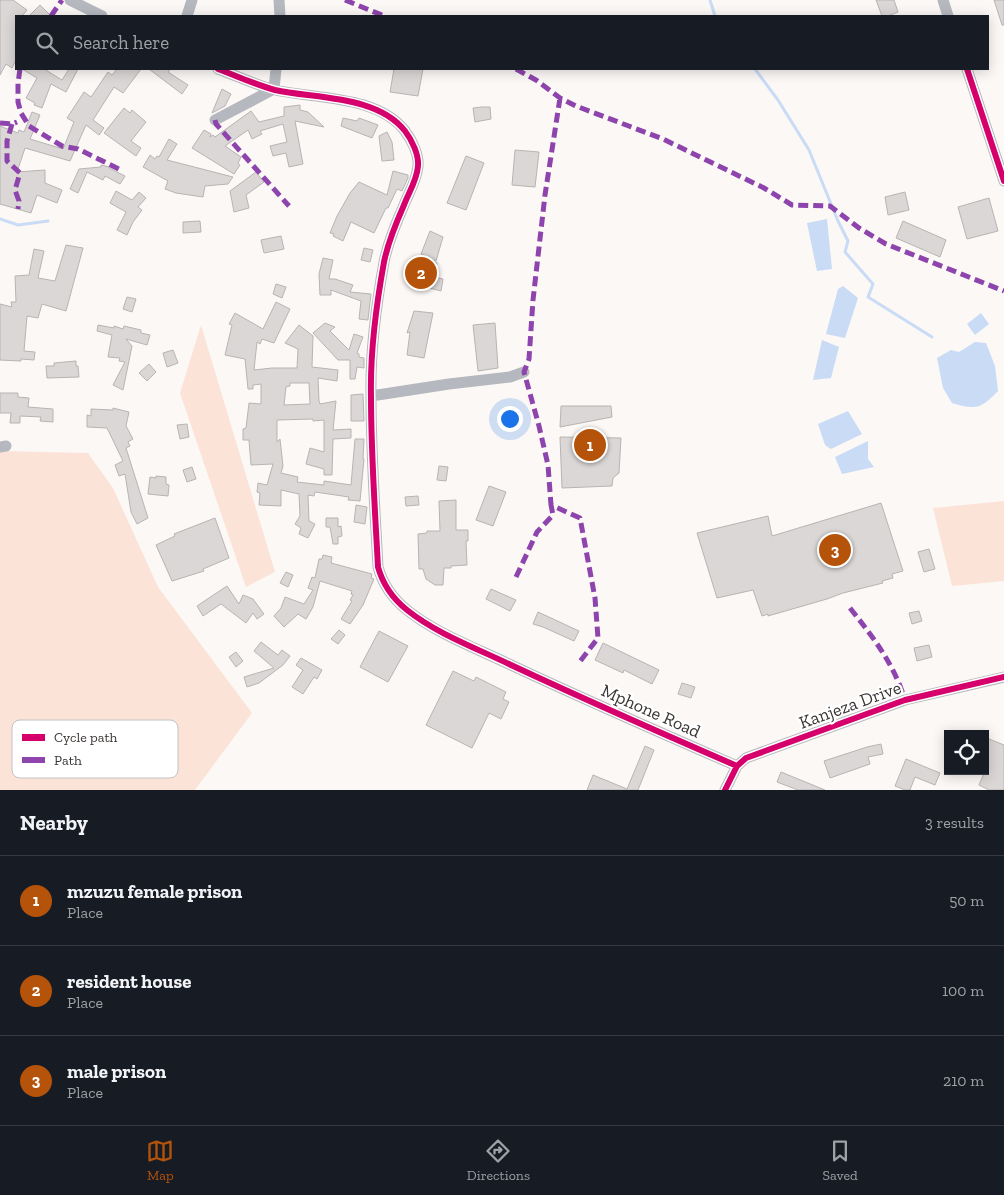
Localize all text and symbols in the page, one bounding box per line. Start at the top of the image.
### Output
search box [15,15,989,70]
icon: search [33,29,61,57]
text: Search here [73,31,169,54]
pin: 2 [405,254,437,292]
your location [497,406,523,432]
pin: 1 [574,426,606,464]
pin: 3 [819,531,851,569]
street label: Kanjeza Drive [796,676,904,734]
street label: Mphone Road [598,679,704,743]
legend [12,720,178,778]
text: Cycle path [54,729,118,746]
map controls [944,730,989,775]
button: locate [944,730,989,775]
text: Path [54,752,82,769]
text: Nearby [20,810,88,835]
text: 3 results [925,813,984,832]
text: mzuzu female prison [67,880,242,903]
text: 1 [33,891,39,910]
text: 50 m [949,891,984,910]
text: Place [67,903,103,922]
text: resident house [67,970,191,993]
text: 2 [32,981,40,1000]
text: 100 m [942,981,984,1000]
text: Place [67,993,103,1012]
text: male prison [67,1060,166,1083]
text: 3 [32,1071,40,1090]
text: 210 m [943,1071,984,1090]
text: Place [67,1083,103,1102]
tab: Map [146,1137,174,1184]
tab: Directions [467,1137,530,1184]
tab: Saved [823,1137,858,1184]

